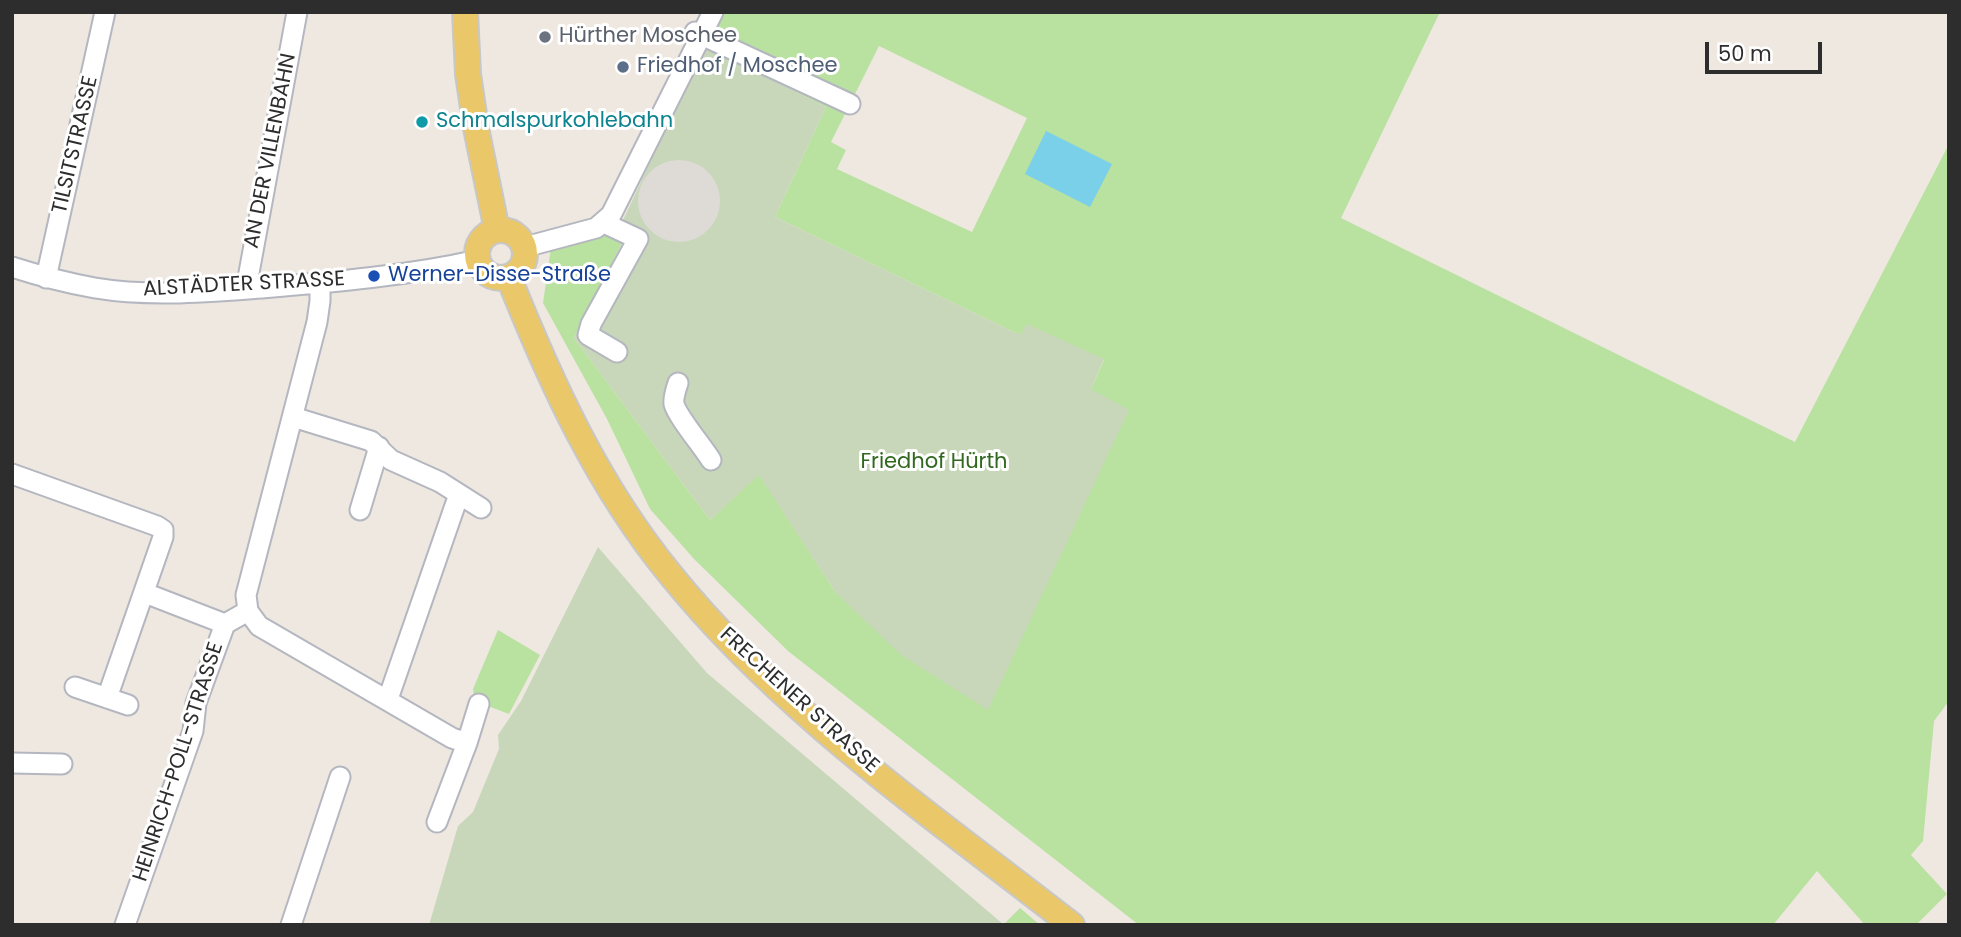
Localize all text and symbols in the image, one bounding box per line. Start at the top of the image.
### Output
place label: Hürther Moschee [559,24,737,50]
scale bar [1709,28,1826,72]
marker: Hürther Moschee [537,29,553,45]
text: 50 m [1718,39,1772,68]
street label: AN DER VILLENBAHN [240,51,302,251]
place label: Friedhof / Moschee [637,54,838,80]
marker: Friedhof / Moschee [615,59,631,75]
street label: TILSITSTRASSE [48,74,104,216]
place label: Schmalspurkohlebahn [436,109,673,135]
marker: Schmalspurkohlebahn [414,114,430,130]
place label: Werner-Disse-Straße [388,263,611,289]
street label: ALSTÄDTER STRASSE [142,267,346,303]
marker: Werner-Disse-Straße [366,268,382,284]
park label: Friedhof Hürth [860,450,1008,476]
street label: FRECHENER STRASSE [714,623,884,779]
street label: HEINRICH-POLL-STRASSE [128,639,230,885]

